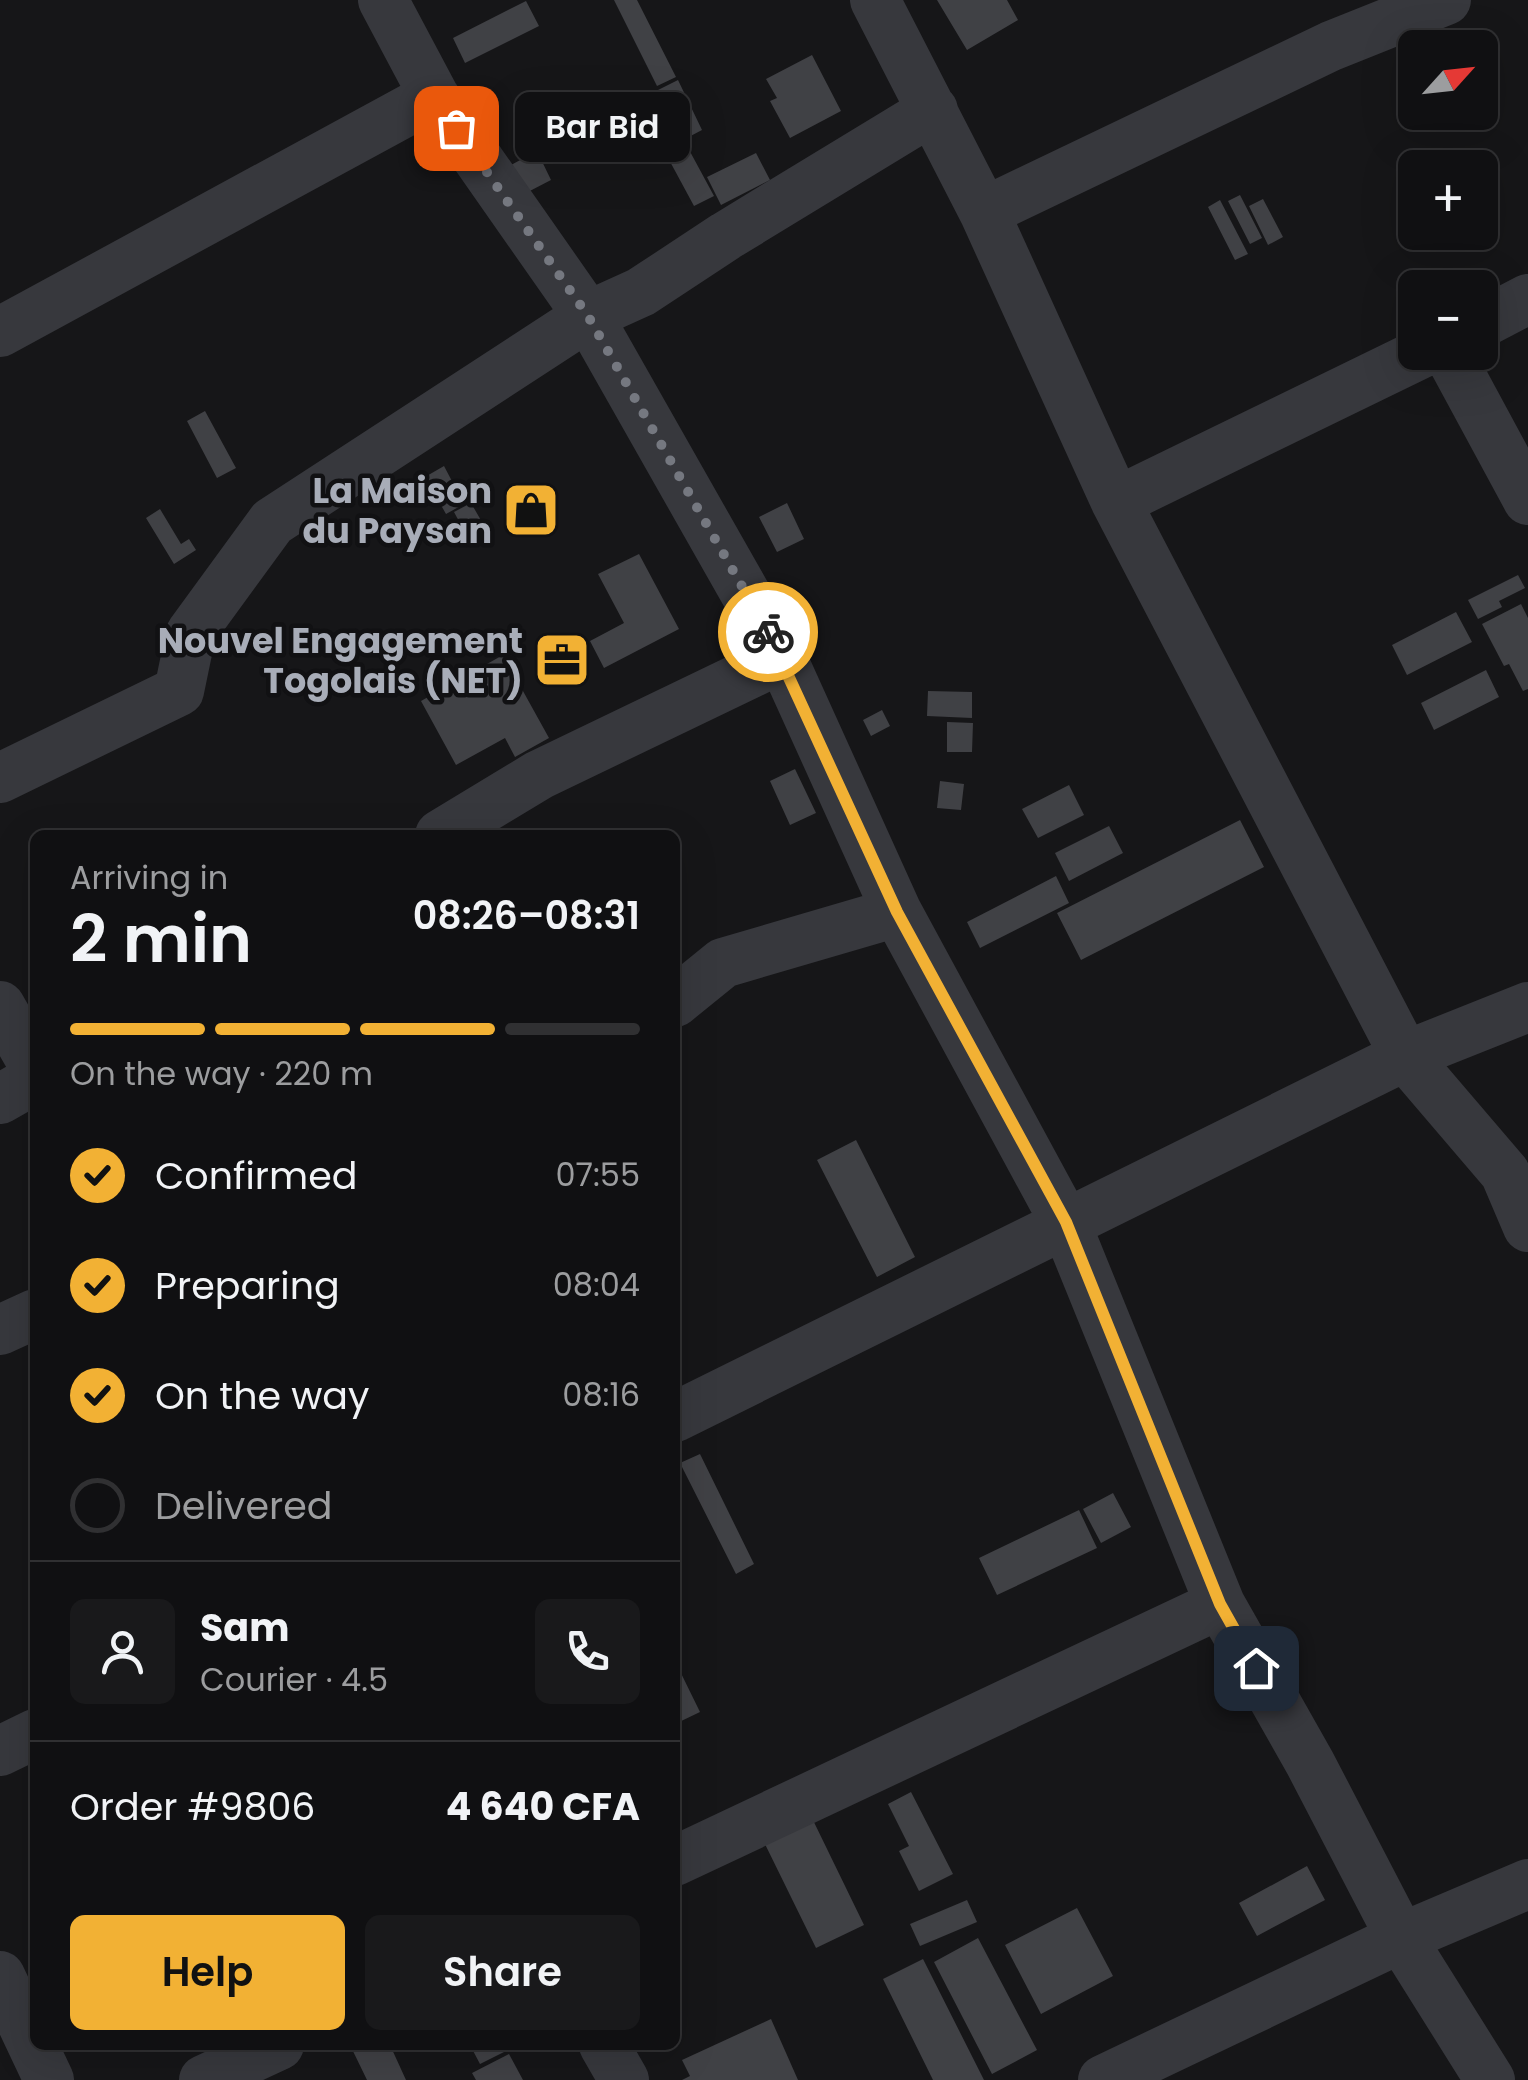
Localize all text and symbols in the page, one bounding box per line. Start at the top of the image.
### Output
north arrow [1398,30,1498,130]
map controls [1398,30,1498,370]
pin [414,86,499,171]
callout: Bar Bid [516,93,691,163]
icon: bag [429,101,484,156]
text: Bar Bid [546,104,659,149]
button: + [1398,150,1498,250]
button: − [1398,270,1498,370]
place label: La Maison du Paysan [303,466,492,555]
shop icon: La Maison du Paysan [501,480,561,540]
courier [718,582,818,682]
icon: bike [741,605,796,660]
place label: Nouvel Engagement Togolais (NET) [158,616,523,705]
office icon: Nouvel Engagement Togolais (NET) [532,630,592,690]
text: Arriving in [70,855,228,900]
text: 08:26–08:31 [413,889,640,942]
text: 2 min [70,894,252,985]
text: On the way · 220 m [70,1051,373,1096]
icon: check [70,1148,125,1203]
text: Confirmed [155,1149,357,1202]
text: 07:55 [555,1152,640,1197]
icon: check [70,1258,125,1313]
text: Preparing [155,1259,340,1312]
text: 08:04 [553,1262,640,1307]
icon: check [70,1368,125,1423]
text: On the way [155,1369,369,1422]
text: 08:16 [562,1372,640,1417]
text: Delivered [155,1479,332,1532]
button: person [70,1599,175,1704]
button: phone [535,1599,640,1704]
text: Sam [200,1601,289,1654]
pin [1214,1626,1299,1711]
icon: home [1229,1641,1284,1696]
text: Courier · 4.5 [200,1657,388,1702]
text: Order #9806 [70,1780,315,1833]
text: 4 640 CFA [446,1780,640,1833]
button: Help [70,1915,345,2030]
button: Share [365,1915,640,2030]

